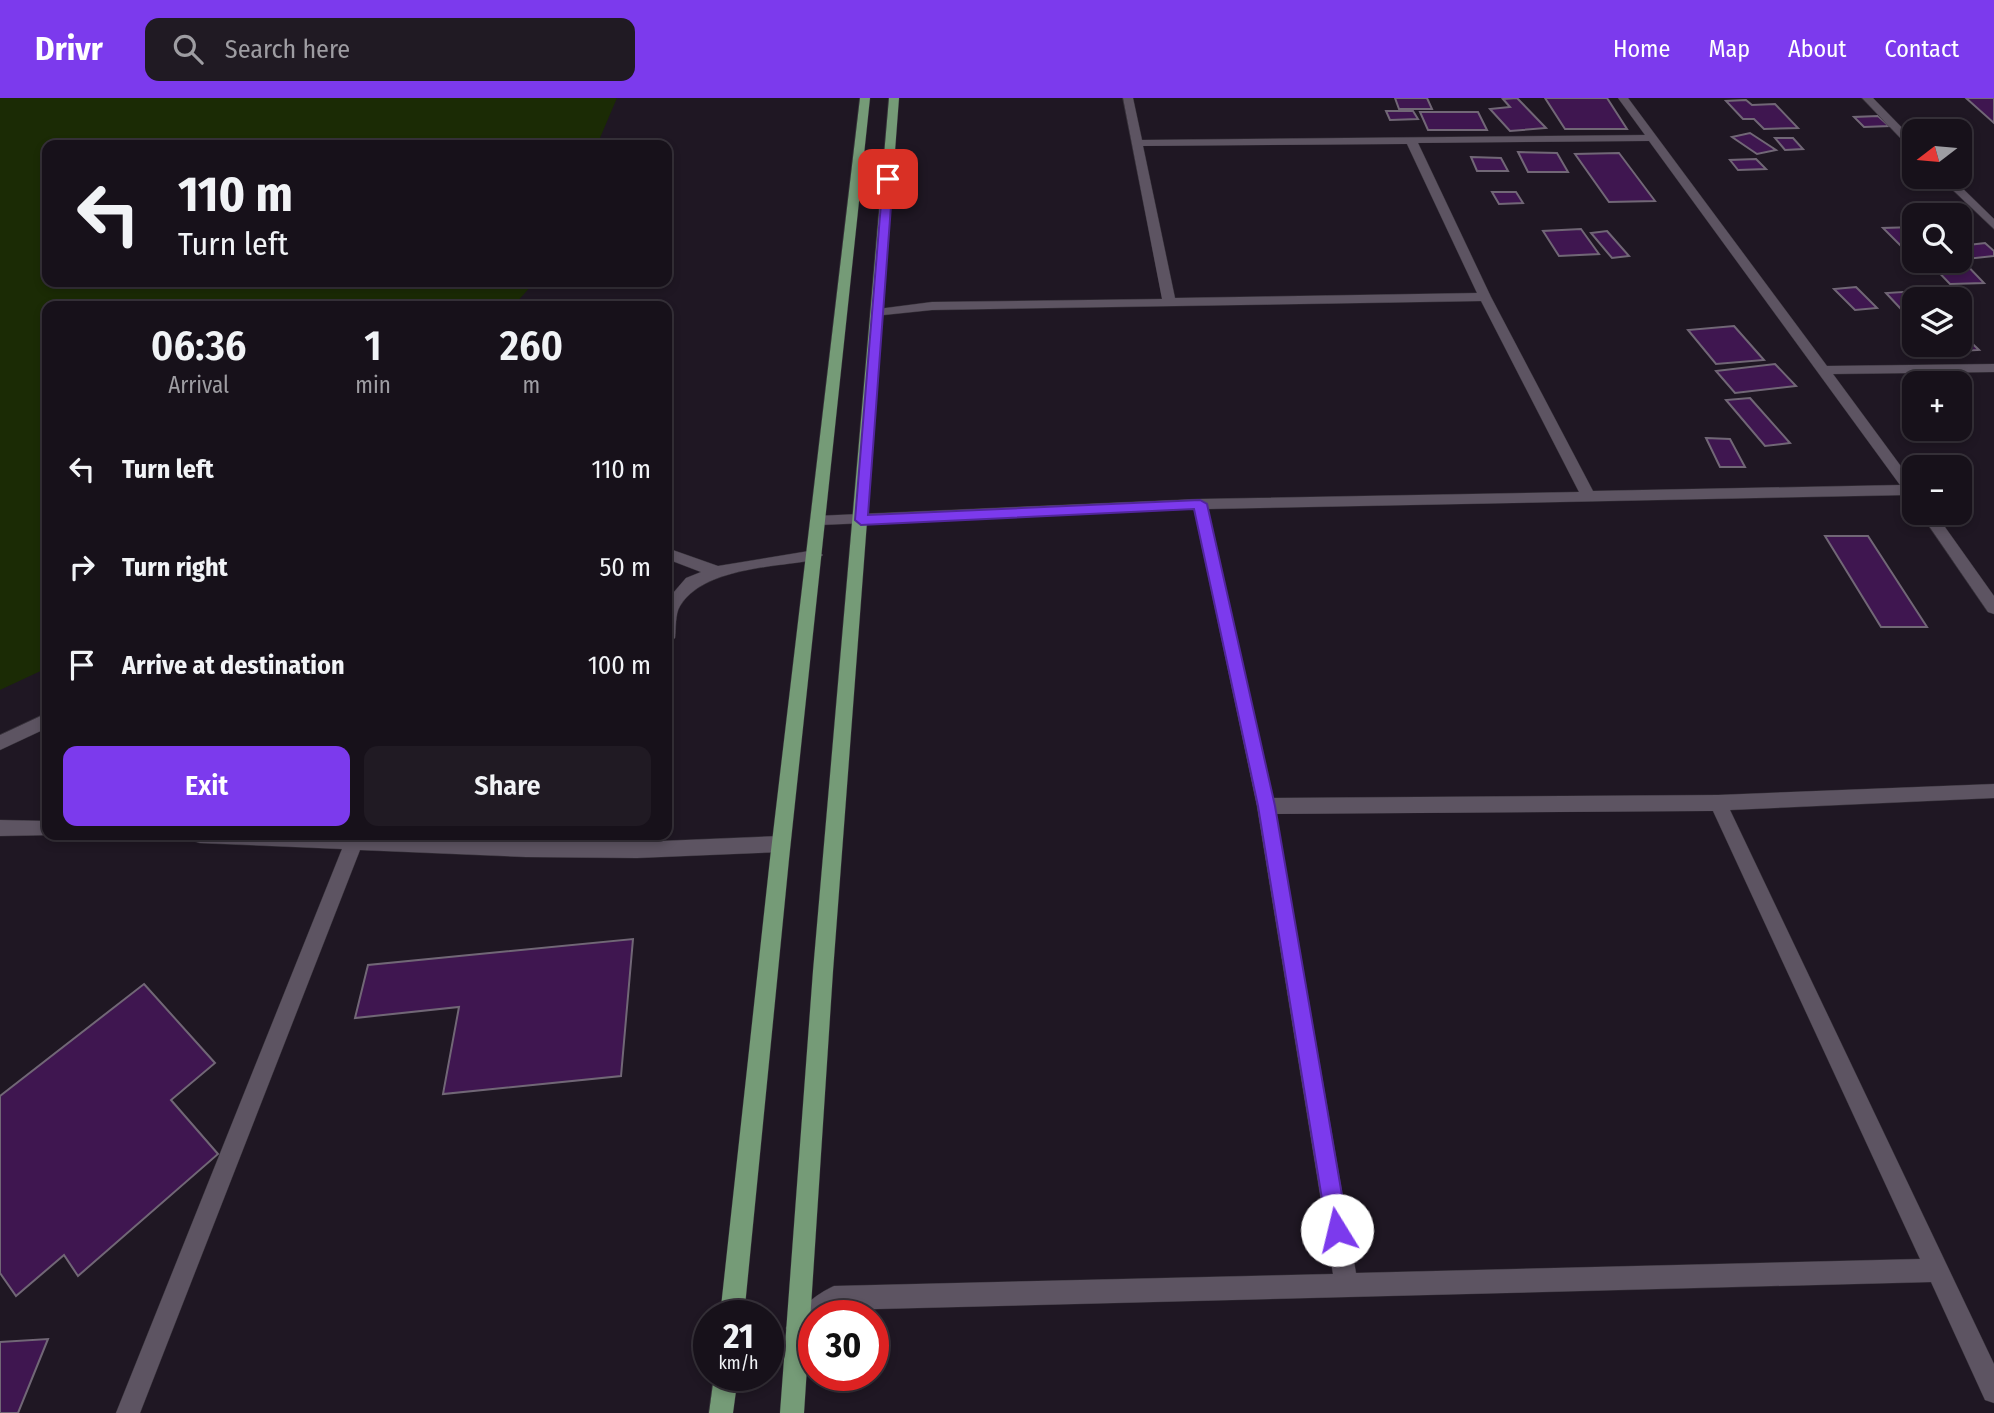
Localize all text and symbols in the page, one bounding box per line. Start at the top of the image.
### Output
search box [145,18,635,81]
text: Drivr [35,29,103,69]
icon: search [169,30,207,68]
text: Search here [225,34,350,65]
text: Home [1613,35,1670,63]
text: Map [1708,35,1750,63]
text: About [1788,35,1846,63]
text: Contact [1884,35,1959,63]
north arrow [1902,119,1972,189]
map controls [1902,119,1972,525]
pin [858,149,918,209]
icon: arrive [869,160,907,198]
text: 110 m [178,165,293,224]
icon: left [63,168,154,259]
button: search [1902,203,1972,273]
text: Turn left [178,225,288,263]
button: layers [1902,287,1972,357]
text: 06:36 [151,321,247,371]
text: 1 [364,321,382,371]
text: 260 [500,321,563,371]
text: Arrival [168,371,229,399]
text: min [355,371,391,399]
text: m [523,371,540,399]
button: + [1902,371,1972,441]
icon: left [63,450,101,488]
text: Turn left [122,454,214,485]
text: 110 m [591,454,651,485]
button: − [1902,455,1972,525]
icon: right [63,548,101,586]
text: Turn right [122,552,228,583]
text: 50 m [599,552,651,583]
icon: arrive [63,646,101,684]
text: Arrive at destination [122,650,345,681]
text: 100 m [588,650,651,681]
button: Exit [63,746,350,826]
button: Share [364,746,651,826]
position arrow [1300,1193,1374,1267]
speed limit sign: 30 [798,1300,889,1391]
text: 21 [723,1315,754,1357]
text: km/h [718,1352,759,1374]

